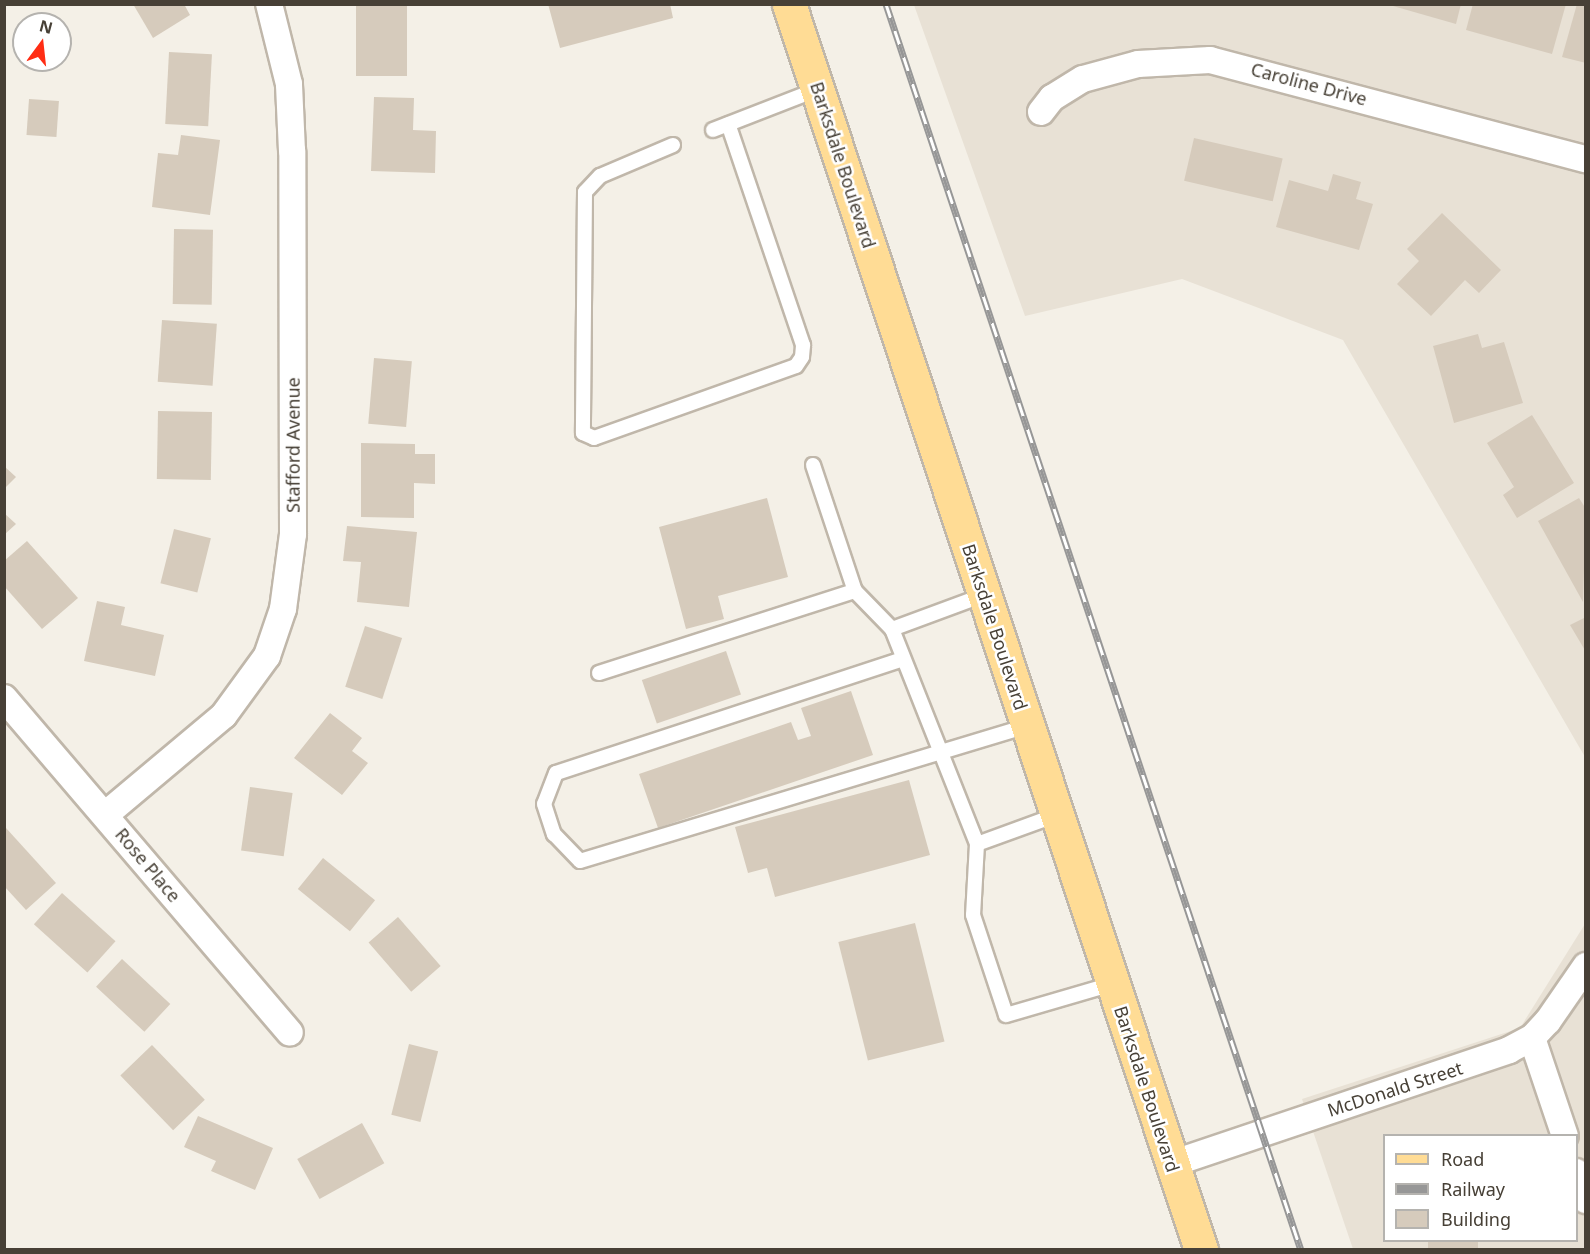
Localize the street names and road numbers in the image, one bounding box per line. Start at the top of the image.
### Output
street label: Caroline Drive [1249,58,1369,110]
street label: Barksdale Boulevard [806,79,880,251]
street label: Stafford Avenue [282,377,304,513]
street label: Barksdale Boulevard [958,541,1032,713]
street label: Rose Place [111,824,185,906]
street label: Barksdale Boulevard [1110,1003,1184,1175]
street label: McDonald Street [1325,1057,1465,1121]

